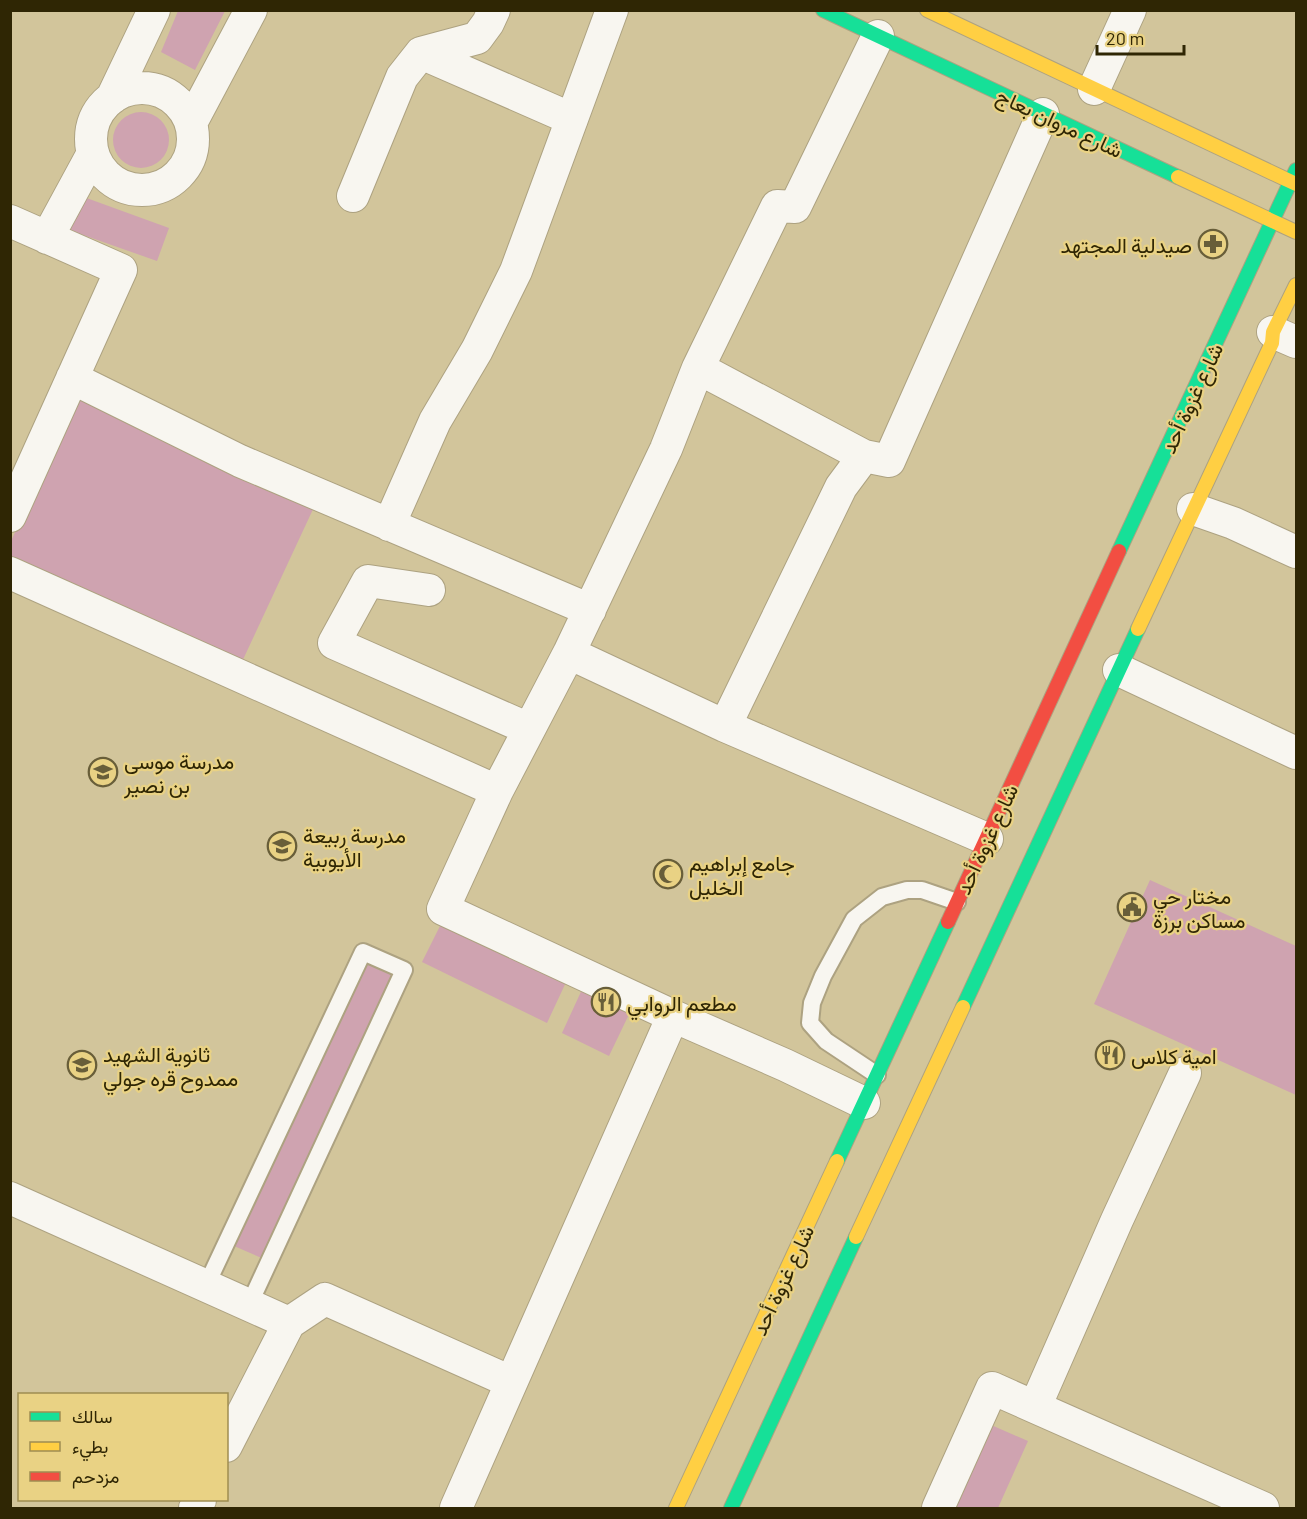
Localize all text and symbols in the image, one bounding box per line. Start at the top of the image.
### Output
scale bar [1097,18,1184,56]
text: 20 m [1106,27,1144,49]
street label: شارع مروان بعاج [992,82,1127,165]
pharmacy icon: صيدلية المجتهد [1197,228,1229,260]
place label: صيدلية المجتهد [1060,232,1192,259]
street label: شارع غزوة أحد [1155,339,1230,458]
place label: مدرسة موسى بن نصير [123,748,234,799]
school or university icon: مدرسة موسى بن نصير [87,756,119,788]
street label: شارع غزوة أحد [950,780,1025,899]
place label: مدرسة ربيعة الأيوبية [303,822,406,873]
school or university icon: مدرسة ربيعة الأيوبية [266,830,298,862]
place label: جامع إبراهيم الخليل [689,850,795,900]
mosque icon: جامع إبراهيم الخليل [652,858,684,890]
place label: مختار حي مساكن برزة [1153,883,1245,934]
public building icon: مختار حي مساكن برزة [1116,891,1148,923]
restaurant icon: مطعم الروابي [590,986,622,1018]
place label: مطعم الروابي [627,990,737,1021]
restaurant icon: امية كلاس [1094,1039,1126,1071]
place label: ثانوية الشهيد ممدوح قره جولي [103,1041,238,1096]
place label: امية كلاس [1131,1043,1217,1069]
school or university icon: ثانوية الشهيد ممدوح قره جولي [66,1049,98,1081]
street label: شارع غزوة أحد [746,1221,821,1340]
legend [18,1393,228,1501]
text: سالك [72,1405,112,1427]
text: بطيء [72,1435,108,1462]
text: مزدحم [72,1465,119,1489]

